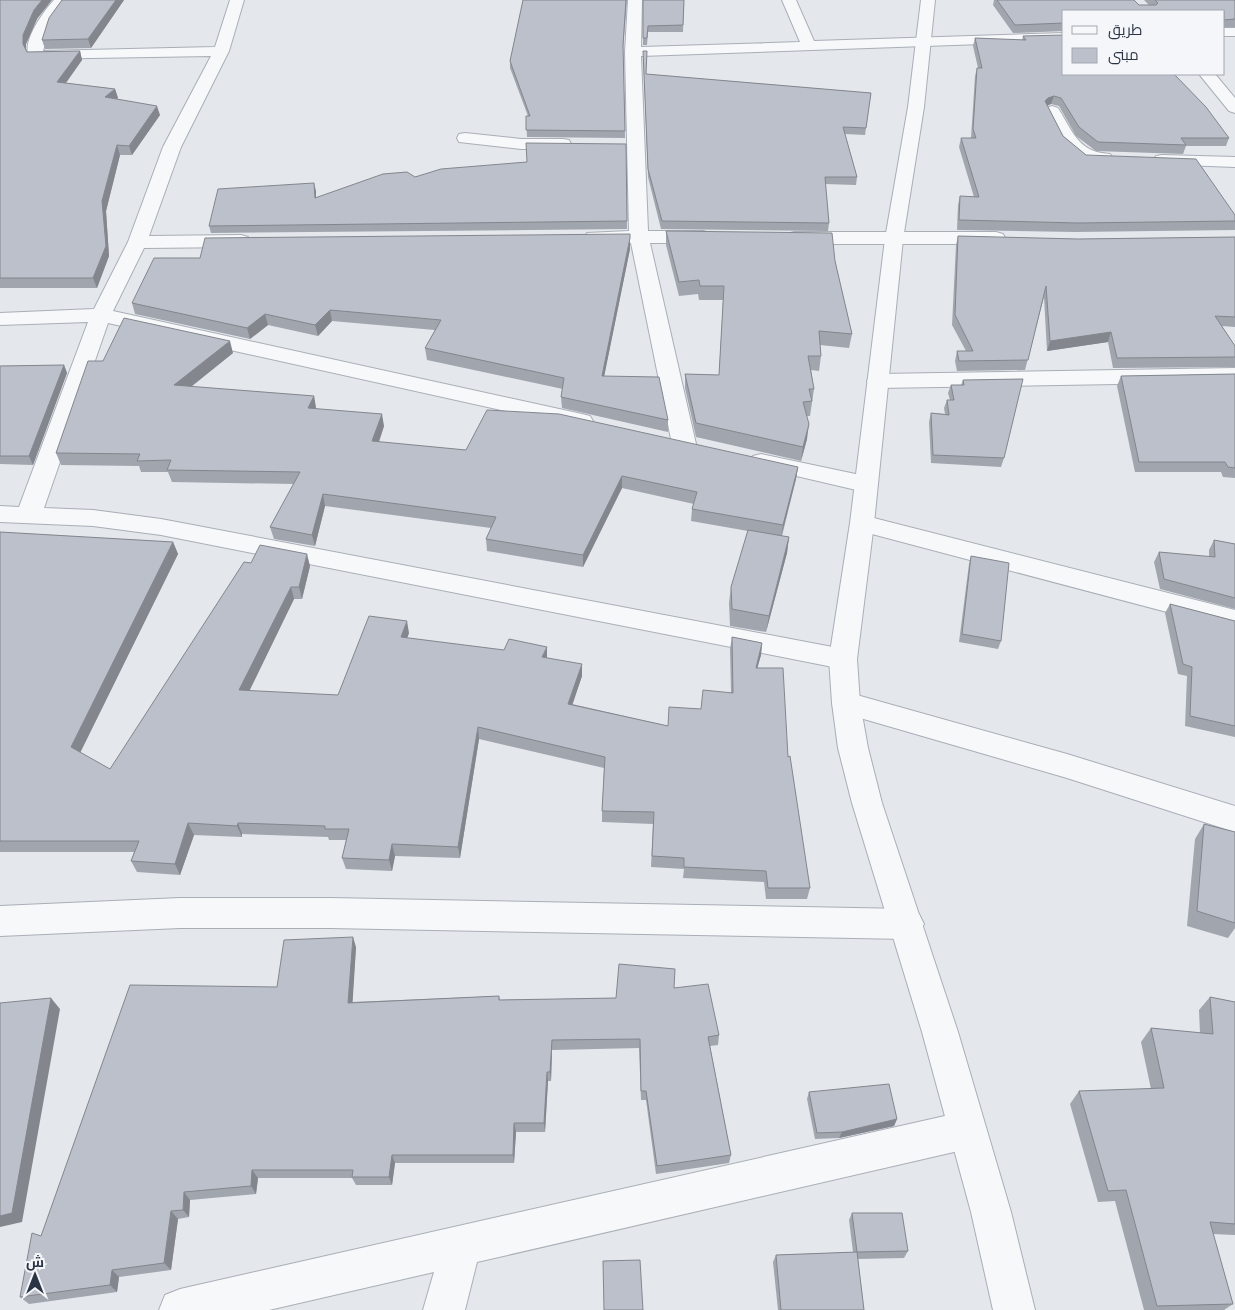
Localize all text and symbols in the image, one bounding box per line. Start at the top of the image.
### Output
legend [1062,10,1225,75]
text: طريق [1108,21,1142,40]
text: مبنى [1108,46,1139,65]
north arrow [10,1250,60,1300]
text: ش [26,1254,44,1271]

